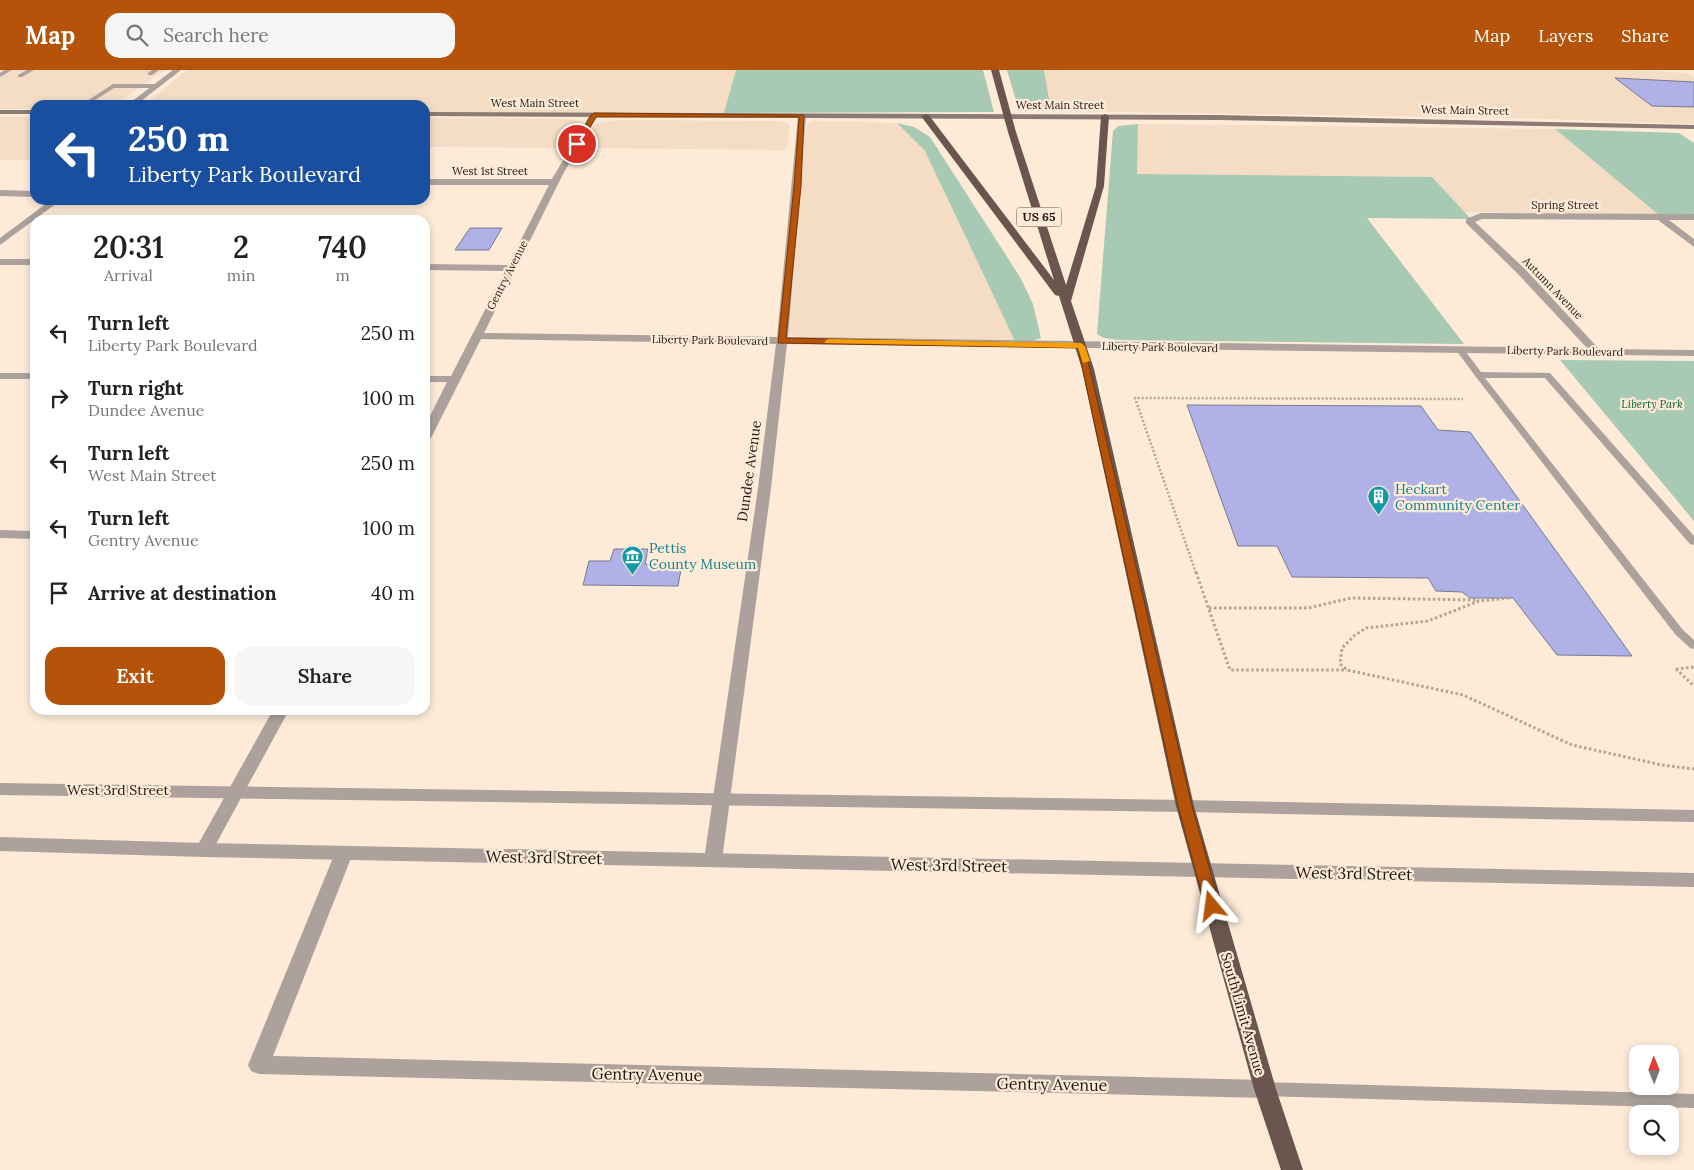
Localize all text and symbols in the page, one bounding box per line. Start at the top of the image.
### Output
search box [105,13,455,58]
text: Map [25,20,75,51]
icon: search [123,21,151,49]
text: Search here [163,23,269,47]
text: Map [1474,24,1510,47]
text: Layers [1538,24,1593,47]
text: Share [1621,24,1669,47]
street label: West Main Street [491,96,580,110]
street label: West Main Street [1016,98,1105,112]
street label: West Main Street [1421,102,1510,118]
text: 250 m [128,116,229,161]
icon: left [45,120,110,185]
pin [556,123,598,165]
icon: arrive [563,130,591,158]
text: Liberty Park Boulevard [128,160,361,188]
street label: West 1st Street [452,164,529,178]
street label: Spring Street [1531,198,1599,212]
road number: US 65 [1016,208,1062,226]
text: 20:31 [93,228,164,266]
text: 2 [233,228,249,266]
text: 740 [318,228,367,266]
street label: Gentry Avenue [483,238,531,312]
street label: Autumn Avenue [1519,253,1586,322]
text: Arrival [104,265,153,285]
text: min [227,265,255,285]
text: m [336,265,350,285]
text: Turn left [88,311,169,335]
icon: left [45,319,73,347]
text: 250 m [361,321,415,345]
street label: Liberty Park Boulevard [652,332,769,348]
text: Liberty Park Boulevard [88,335,258,355]
street label: Liberty Park Boulevard [1102,339,1219,355]
street label: Liberty Park Boulevard [1507,343,1624,359]
text: Turn right [88,376,184,400]
icon: right [45,384,73,412]
text: 100 m [363,386,415,410]
park label: Liberty Park [1621,397,1683,411]
text: Dundee Avenue [88,400,205,420]
street label: Dundee Avenue [733,419,765,523]
text: Turn left [88,441,169,465]
icon: left [45,449,73,477]
text: 250 m [361,451,415,475]
text: West Main Street [88,465,217,485]
place label: Heckart Community Center [1395,480,1520,514]
building icon: Heckart Community Center [1367,485,1391,516]
text: Turn left [88,506,169,530]
icon: left [45,514,73,542]
text: 100 m [363,516,415,540]
text: Gentry Avenue [88,530,199,550]
place label: Pettis County Museum [649,539,757,573]
museum icon: Pettis County Museum [621,544,645,575]
icon: arrive [45,579,73,607]
text: Arrive at destination [88,581,277,605]
text: 40 m [371,581,415,605]
button: Exit [45,647,225,705]
button: Share [235,647,415,705]
street label: West 3rd Street [67,781,170,799]
street label: West 3rd Street [486,846,603,868]
street label: West 3rd Street [891,854,1008,876]
street label: West 3rd Street [1296,862,1413,884]
position arrow [1185,879,1237,931]
street label: South Limit Avenue [1217,950,1269,1078]
north arrow [1629,1045,1679,1095]
map controls [1629,1045,1679,1155]
street label: Gentry Avenue [591,1063,703,1085]
street label: Gentry Avenue [996,1073,1108,1095]
button: search [1629,1105,1679,1155]

